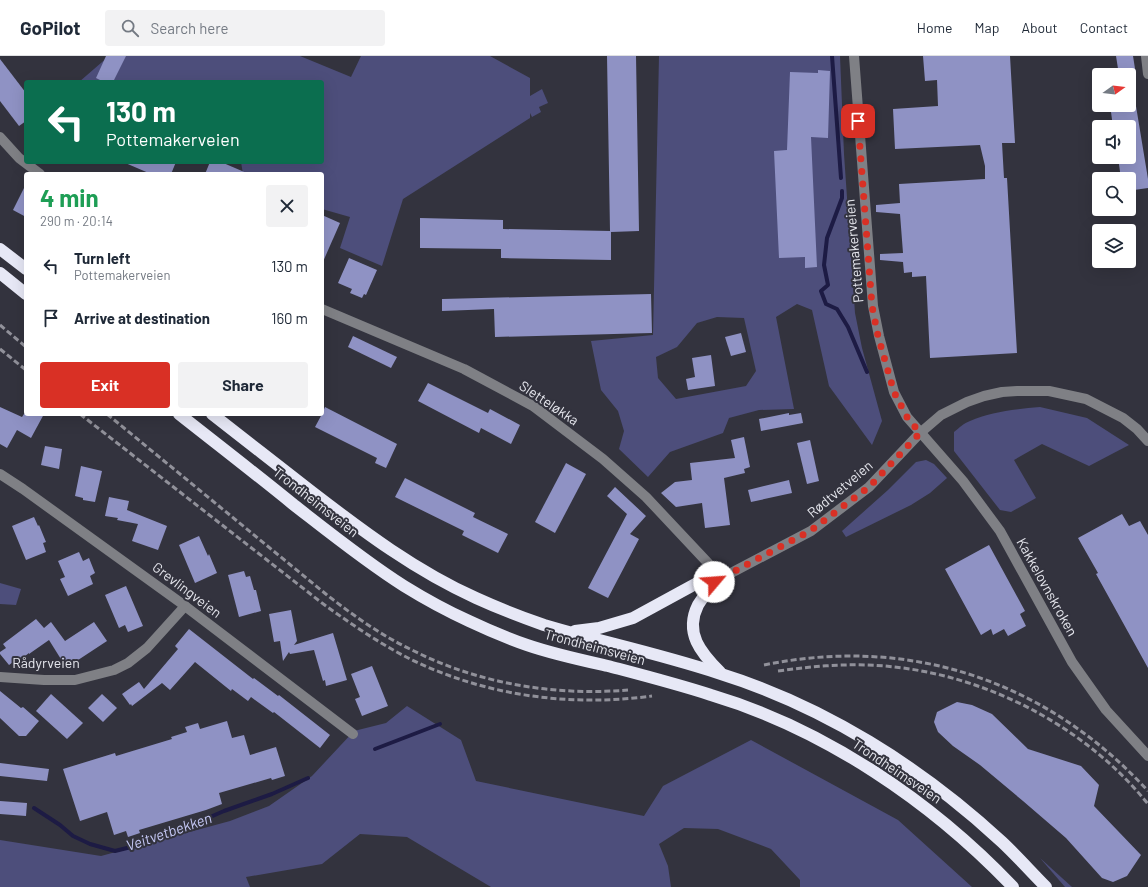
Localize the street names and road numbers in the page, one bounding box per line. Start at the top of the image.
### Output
street label: Pottemakerveien [841,199,866,304]
street label: Sletteløkka [516,377,582,429]
street label: Rødtvetveien [804,456,876,521]
street label: Trondheimsveien [270,463,362,540]
street label: Kakkelovnskroken [1013,535,1082,639]
street label: Grevlingveien [150,558,225,621]
street label: Trondheimsveien [543,625,647,668]
street label: Rådyrveien [12,654,80,671]
street label: Trondheimsveien [850,735,945,807]

